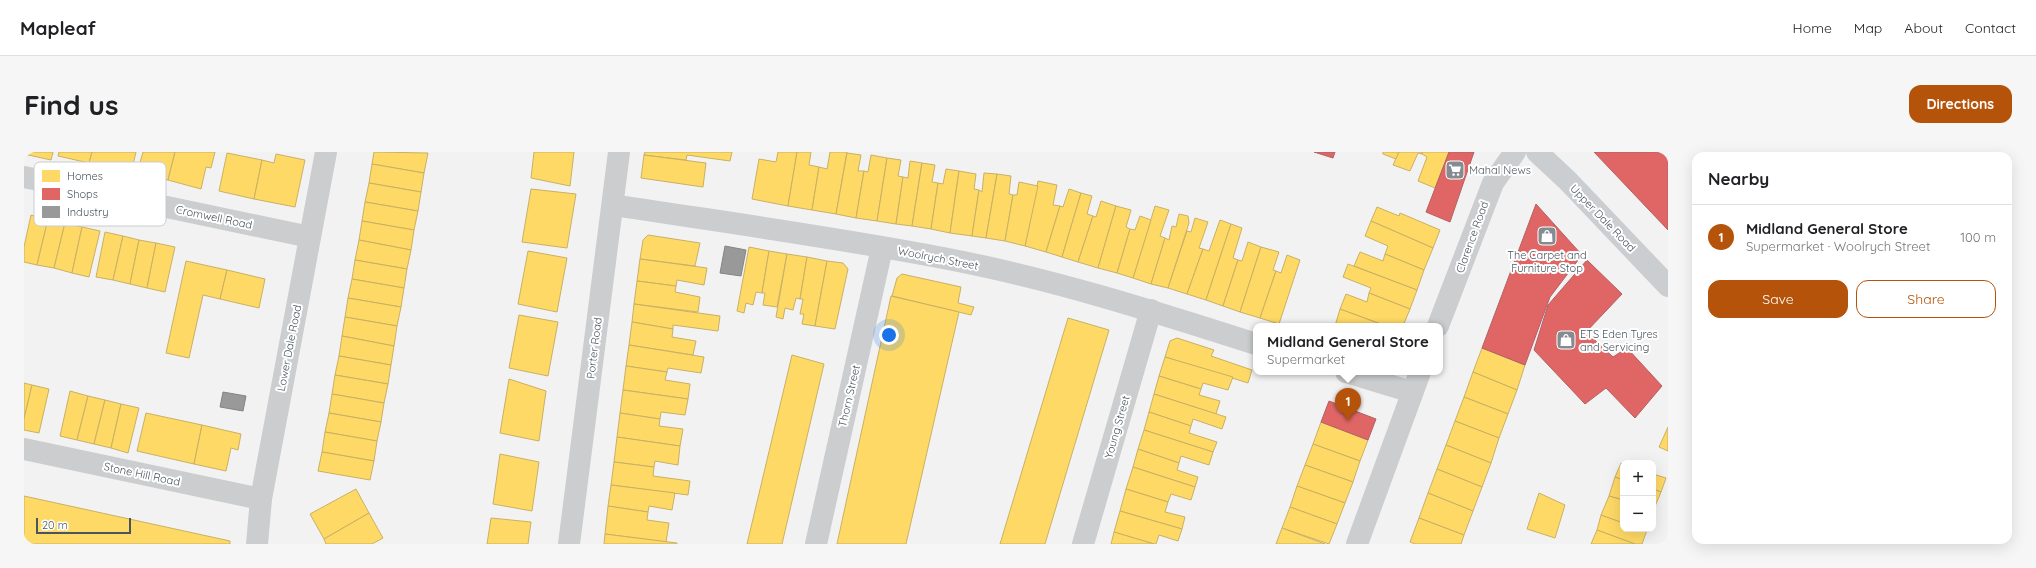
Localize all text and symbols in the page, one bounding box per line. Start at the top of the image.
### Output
text: Mapleaf [20,16,96,40]
text: Home [1793,19,1832,37]
text: Map [1854,19,1882,37]
text: About [1904,19,1943,37]
text: Contact [1965,19,2016,37]
button: Directions [1909,85,2012,123]
text: Find us [24,87,118,122]
supermarket icon: Mahal News [1444,159,1466,181]
legend [34,162,166,226]
place label: Mahal News [1469,163,1531,177]
text: Nearby [1708,168,1769,189]
text: Homes [67,169,103,183]
street label: Upper Dale Road [1567,181,1639,255]
text: Shops [67,187,98,201]
street label: Clarence Road [1453,199,1491,275]
street label: Cromwell Road [175,202,253,232]
text: Industry [67,205,109,219]
text: Midland General Store [1746,219,1908,238]
shop icon: The Carpet and Furniture Stop [1536,225,1558,247]
text: 1 [1718,229,1724,245]
text: 100 m [1960,229,1996,245]
text: Supermarket · Woolrych Street [1746,238,1930,254]
street label: Woolrych Street [897,243,980,273]
place label: The Carpet and Furniture Stop [1507,248,1587,275]
button: Save [1708,280,1848,318]
button: Share [1856,280,1996,318]
street label: Lower Dale Road [274,304,304,392]
street label: Porter Road [583,317,605,379]
popup [1253,323,1443,375]
your location [879,325,899,345]
place label: ETS Eden Tyres and Servicing [1580,327,1658,354]
shop icon: ETS Eden Tyres and Servicing [1555,329,1577,351]
text: Midland General Store [1267,332,1429,351]
text: Supermarket [1267,351,1345,367]
street label: Thorn Street [835,363,863,428]
pin: 1 [1335,388,1361,421]
street label: Young Street [1101,394,1133,460]
street label: Stone Hill Road [103,459,181,489]
map controls [1620,460,1656,532]
button: + [1620,460,1656,496]
button: − [1620,496,1656,532]
scale bar [36,516,131,535]
text: 20 m [42,518,68,532]

